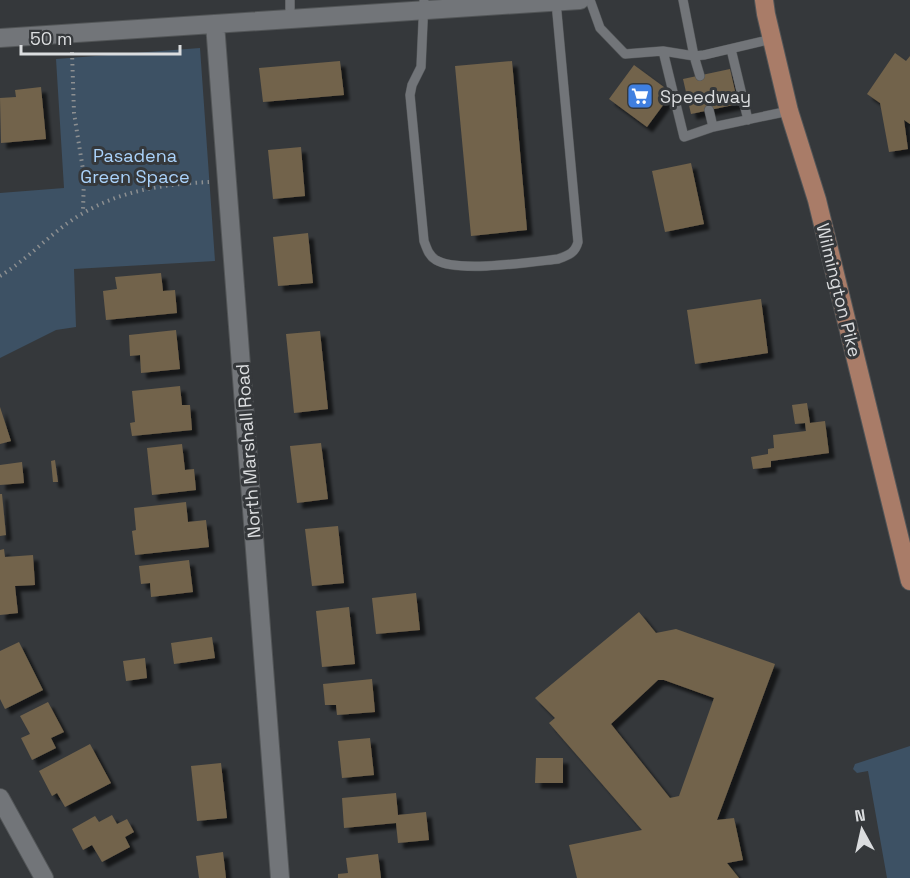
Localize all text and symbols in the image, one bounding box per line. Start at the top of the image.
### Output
scale bar [21,18,180,56]
text: 50 m [30,27,72,50]
supermarket icon: Speedway [625,81,655,111]
place label: Speedway [660,85,751,108]
park label: Pasadena Green Space [80,144,190,188]
street label: Wilmington Pike [811,221,867,359]
street label: North Marshall Road [230,363,266,539]
north arrow [832,800,892,860]
text: N [853,804,867,827]

